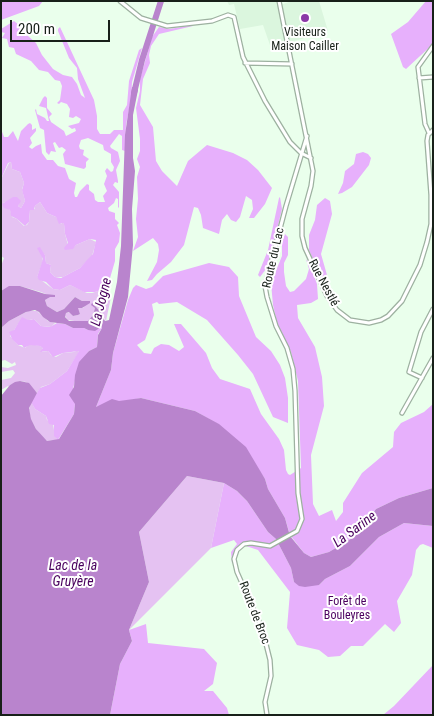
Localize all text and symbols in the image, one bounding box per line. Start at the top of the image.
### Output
scale bar [12,10,112,42]
marker: Visiteurs Maison Cailler [299,12,311,24]
text: 200 m [18,20,55,38]
place label: Visiteurs Maison Cailler [271,26,339,54]
street label: Route du Lac [260,226,288,290]
street label: Rue Nestlé [305,257,341,309]
water label: La Jogne [88,276,116,328]
water label: La Sarine [330,508,380,552]
water label: Lac de la Gruyère [49,558,97,590]
street label: Route de Broc [235,580,273,646]
park label: Forêt de Bouleyres [324,595,370,623]

